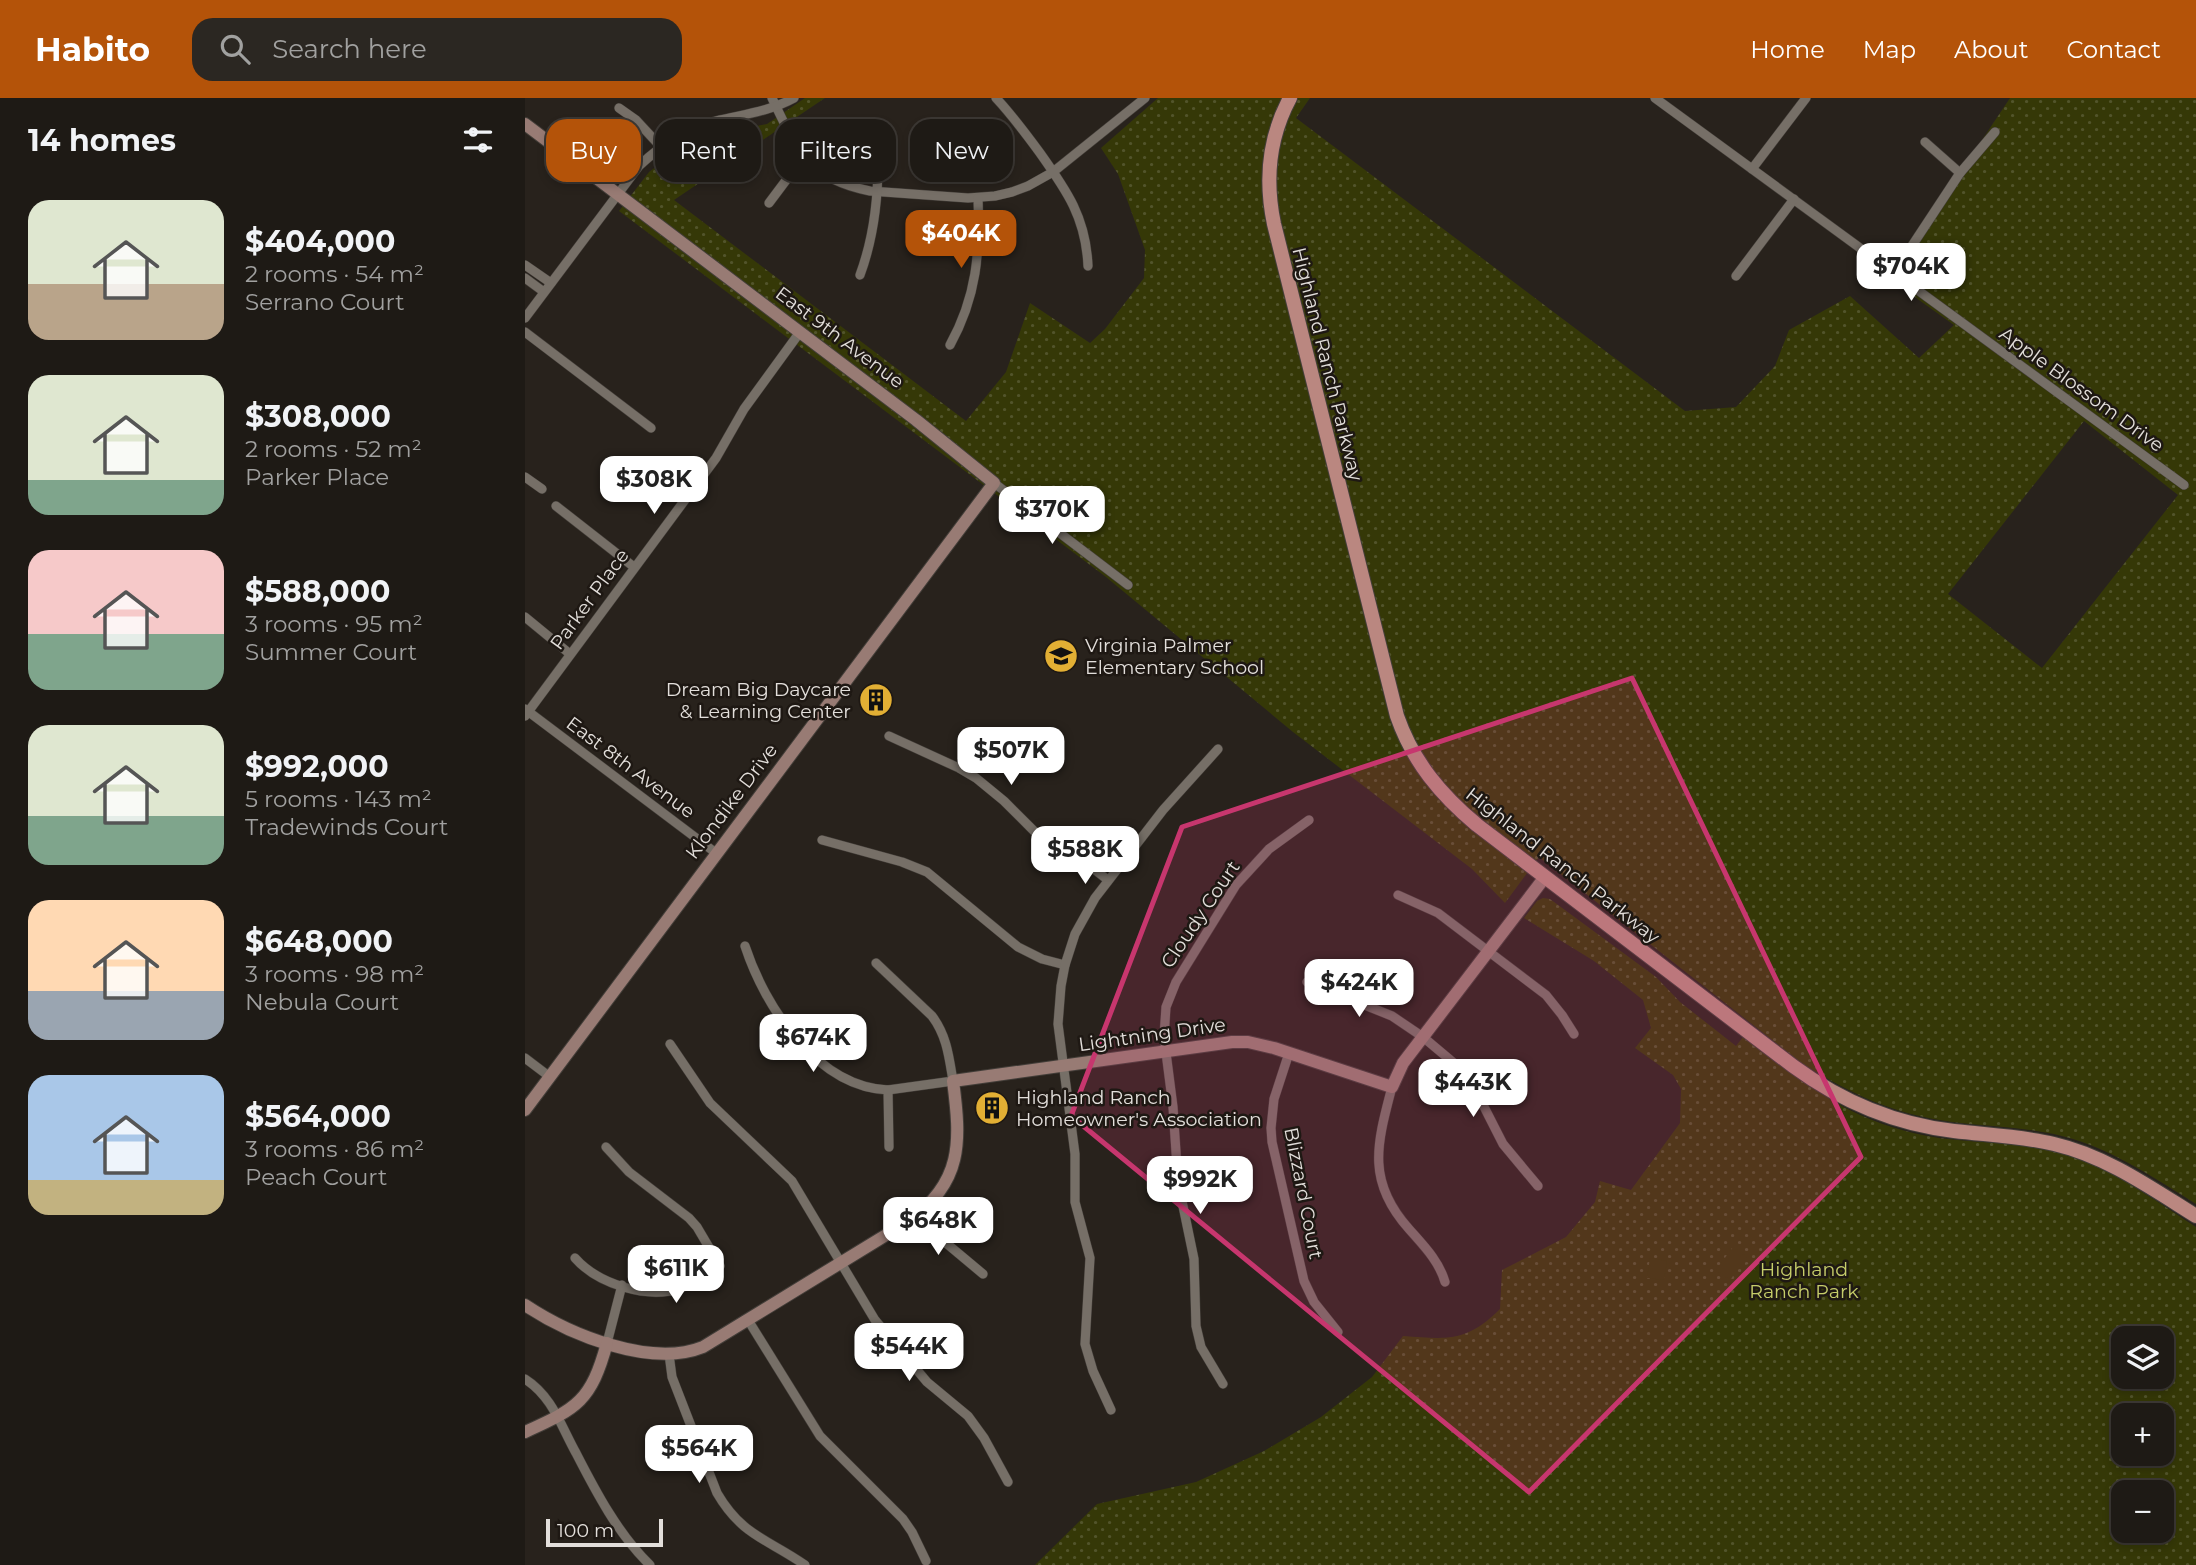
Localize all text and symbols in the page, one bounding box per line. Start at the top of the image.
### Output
search box [192,18,682,81]
text: Habito [35,29,150,69]
icon: search [216,30,254,68]
text: Search here [272,33,427,65]
text: Home [1750,35,1825,64]
text: Map [1863,35,1916,64]
text: About [1954,35,2028,64]
text: Contact [2066,35,2161,64]
chip: Buy [546,119,641,182]
chip: Rent [655,119,761,182]
chip: Filters [775,119,896,182]
chip: New [910,119,1013,182]
icon: filters [459,121,497,159]
text: 14 homes [28,122,176,159]
pin: $404K [912,211,1010,270]
text: $404K [921,219,1001,247]
text: $404,000 [245,223,395,260]
icon: home [84,228,168,312]
pin: $704K [1862,244,1960,303]
street label: Highland Ranch Parkway [1287,245,1368,484]
text: $704K [1873,252,1949,280]
text: 2 rooms · 54 m² [245,260,424,288]
street label: East 9th Avenue [771,282,908,393]
text: Serrano Court [245,288,405,316]
street label: Apple Blossom Drive [1995,322,2168,457]
text: $308,000 [245,398,391,435]
icon: home [84,403,168,487]
text: 2 rooms · 52 m² [245,435,422,463]
pin: $308K [605,456,703,516]
text: Parker Place [245,463,389,491]
text: $308K [616,465,692,493]
pin: $370K [1003,486,1101,546]
text: $370K [1015,495,1089,523]
street label: Parker Place [545,544,634,654]
text: $588,000 [245,573,390,610]
icon: home [84,578,168,662]
text: 3 rooms · 95 m² [245,610,423,638]
place label: Virginia Palmer Elementary School [1085,634,1264,679]
school or university icon: Virginia Palmer Elementary School [1042,637,1080,675]
text: Summer Court [245,638,417,666]
place label: Dream Big Daycare & Learning Center [666,678,851,723]
building icon: Dream Big Daycare & Learning Center [857,681,895,719]
street label: East 8th Avenue [562,712,700,823]
pin: $507K [962,728,1060,787]
text: $507K [973,736,1049,764]
street label: Klondike Drive [681,739,782,864]
text: $992,000 [245,748,389,785]
icon: home [84,753,168,837]
street label: Highland Ranch Parkway [1461,782,1665,949]
text: 5 rooms · 143 m² [245,785,432,813]
text: Tradewinds Court [245,813,448,841]
pin: $588K [1036,826,1134,886]
text: $588K [1047,835,1123,863]
street label: Cloudy Court [1156,856,1245,972]
text: $648,000 [245,923,393,960]
icon: home [84,928,168,1012]
text: 3 rooms · 98 m² [245,960,424,988]
pin: $424K [1310,960,1408,1019]
text: $424K [1321,968,1397,996]
text: Nebula Court [245,988,399,1016]
street label: Lightning Drive [1077,1013,1227,1056]
pin: $674K [764,1014,862,1074]
text: $674K [776,1023,850,1051]
pin: $443K [1424,1060,1522,1119]
text: $443K [1434,1068,1512,1096]
place label: Highland Ranch Homeowner's Association [1016,1086,1262,1131]
building icon: Highland Ranch Homeowner's Association [973,1089,1011,1127]
text: $564,000 [245,1098,391,1135]
icon: home [84,1103,168,1187]
street label: Blizzard Court [1279,1125,1328,1261]
text: 3 rooms · 86 m² [245,1135,424,1163]
pin: $992K [1151,1156,1249,1216]
text: Peach Court [245,1163,387,1191]
text: $992K [1163,1165,1237,1193]
pin: $648K [889,1198,987,1257]
text: $648K [899,1206,977,1234]
pin: $611K [627,1246,725,1305]
text: $611K [644,1254,708,1282]
park label: Highland Ranch Park [1749,1258,1859,1303]
pin: $544K [860,1324,958,1383]
map controls [2111,1326,2174,1543]
button: layers [2111,1326,2174,1389]
text: $544K [870,1332,948,1360]
button: + [2111,1403,2174,1466]
pin: $564K [650,1426,748,1485]
text: $564K [661,1434,737,1462]
button: − [2111,1480,2174,1543]
scale bar [546,1516,663,1548]
text: 100 m [557,1519,614,1542]

